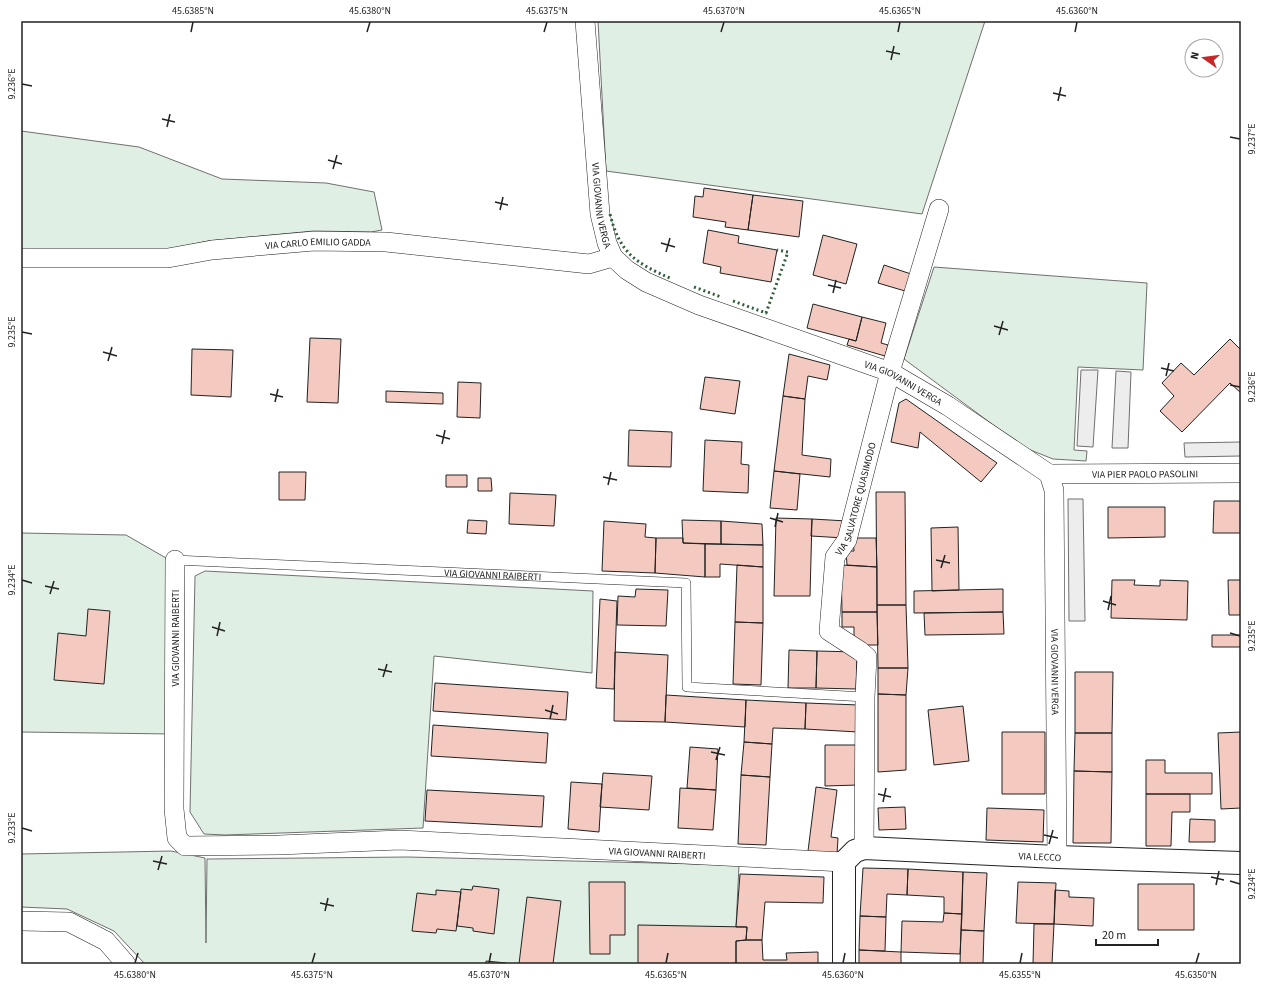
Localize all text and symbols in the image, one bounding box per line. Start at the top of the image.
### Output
text: 45.6385°N [172,4,214,18]
text: 45.6380°N [349,4,391,18]
text: 45.6375°N [526,4,568,18]
text: 45.6370°N [703,4,745,18]
text: 45.6365°N [879,4,921,18]
text: 45.6360°N [1056,4,1098,18]
north arrow [1184,38,1224,78]
text: N [1187,50,1203,61]
text: 9.236°E [5,69,19,99]
text: 9.237°E [1245,124,1259,154]
street label: VIA GIOVANNI VERGA [588,162,615,251]
street label: VIA CARLO EMILIO GADDA [265,235,371,253]
text: 9.235°E [5,317,19,347]
street label: VIA GIOVANNI VERGA [862,358,945,409]
text: 9.236°E [1245,372,1259,402]
street label: VIA SALVATORE QUASIMODO [832,441,880,559]
street label: VIA PIER PAOLO PASOLINI [1092,467,1198,482]
text: 9.234°E [5,565,19,595]
street label: VIA GIOVANNI RAIBERTI [444,566,541,584]
street label: VIA GIOVANNI RAIBERTI [169,590,183,686]
text: 9.235°E [1245,621,1259,651]
street label: VIA GIOVANNI VERGA [1047,629,1062,716]
text: 9.233°E [5,813,19,843]
street label: VIA GIOVANNI RAIBERTI [608,844,706,863]
street label: VIA LECCO [1018,849,1062,865]
text: 9.234°E [1245,869,1259,899]
scale bar [1096,921,1158,947]
text: 20 m [1102,927,1126,944]
text: 45.6380°N [114,968,156,982]
text: 45.6375°N [291,968,333,982]
text: 45.6370°N [468,968,510,982]
text: 45.6365°N [645,968,687,982]
text: 45.6360°N [822,968,864,982]
text: 45.6355°N [999,968,1041,982]
text: 45.6350°N [1175,968,1217,982]

